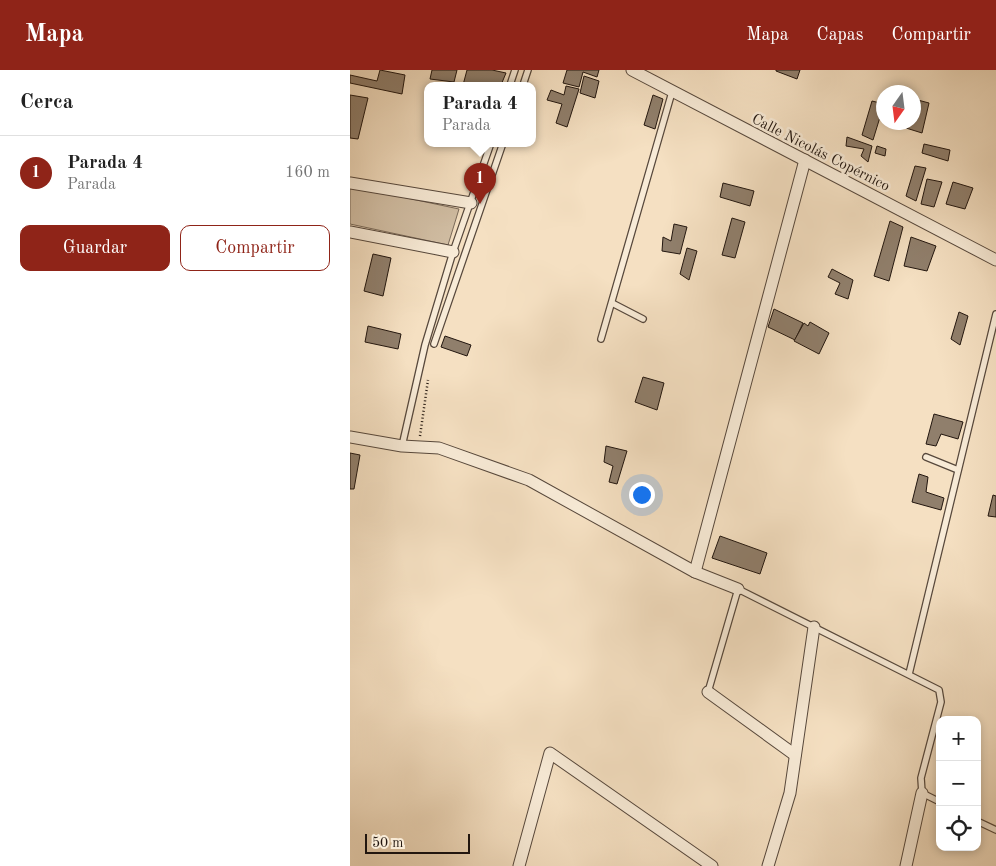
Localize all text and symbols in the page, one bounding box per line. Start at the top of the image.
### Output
text: Mapa [25,23,84,47]
text: Mapa [746,26,789,44]
text: Capas [817,26,864,44]
text: Compartir [892,26,971,44]
popup [424,82,536,147]
north arrow [876,85,921,130]
text: Cerca [20,92,73,113]
text: Parada 4 [442,95,518,114]
street label: Calle Nicolás Copérnico [749,112,892,195]
text: Parada [442,118,491,134]
text: Parada 4 [67,154,143,173]
pin: 1 [464,163,496,204]
text: 1 [31,165,41,181]
text: 160 m [285,165,330,181]
text: Parada [67,177,116,193]
button: Guardar [20,225,170,271]
button: Compartir [180,225,330,271]
your location [629,482,655,508]
map controls [936,716,981,851]
button: + [936,716,981,761]
button: − [936,761,981,806]
button: locate [936,806,981,851]
scale bar [365,831,470,854]
text: 50 m [372,836,403,850]

